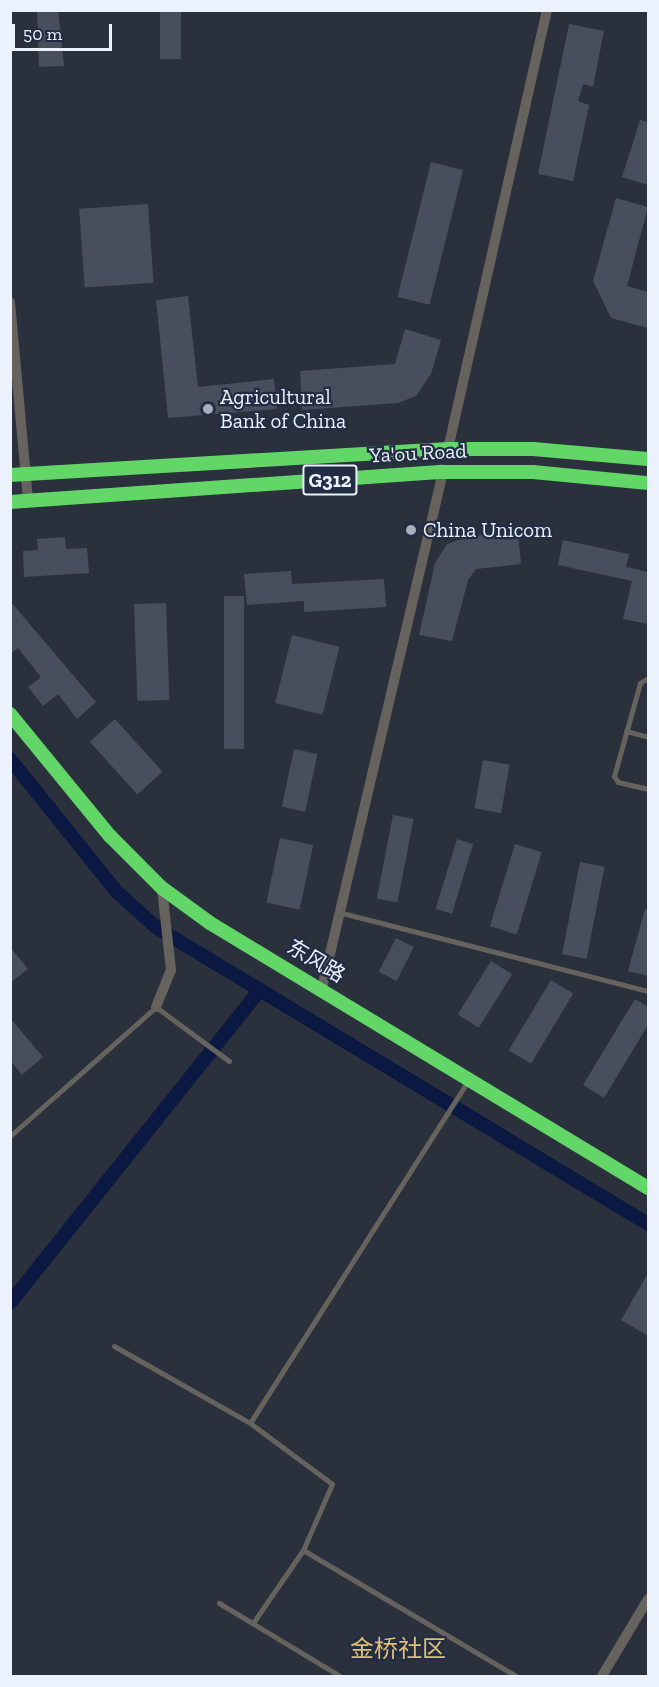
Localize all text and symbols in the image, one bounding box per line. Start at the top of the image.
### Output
scale bar [15,12,116,50]
text: 50 m [23,23,62,45]
place label: Agricultural Bank of China [220,384,346,434]
marker: Agricultural Bank of China [201,402,215,416]
street label: Ya'ou Road [369,438,467,468]
road number: G312 [302,463,358,497]
place label: China Unicom [423,517,552,543]
marker: China Unicom [404,523,418,537]
street label: 东风路 [283,934,349,988]
district label: 金桥社区 [350,1635,446,1663]

